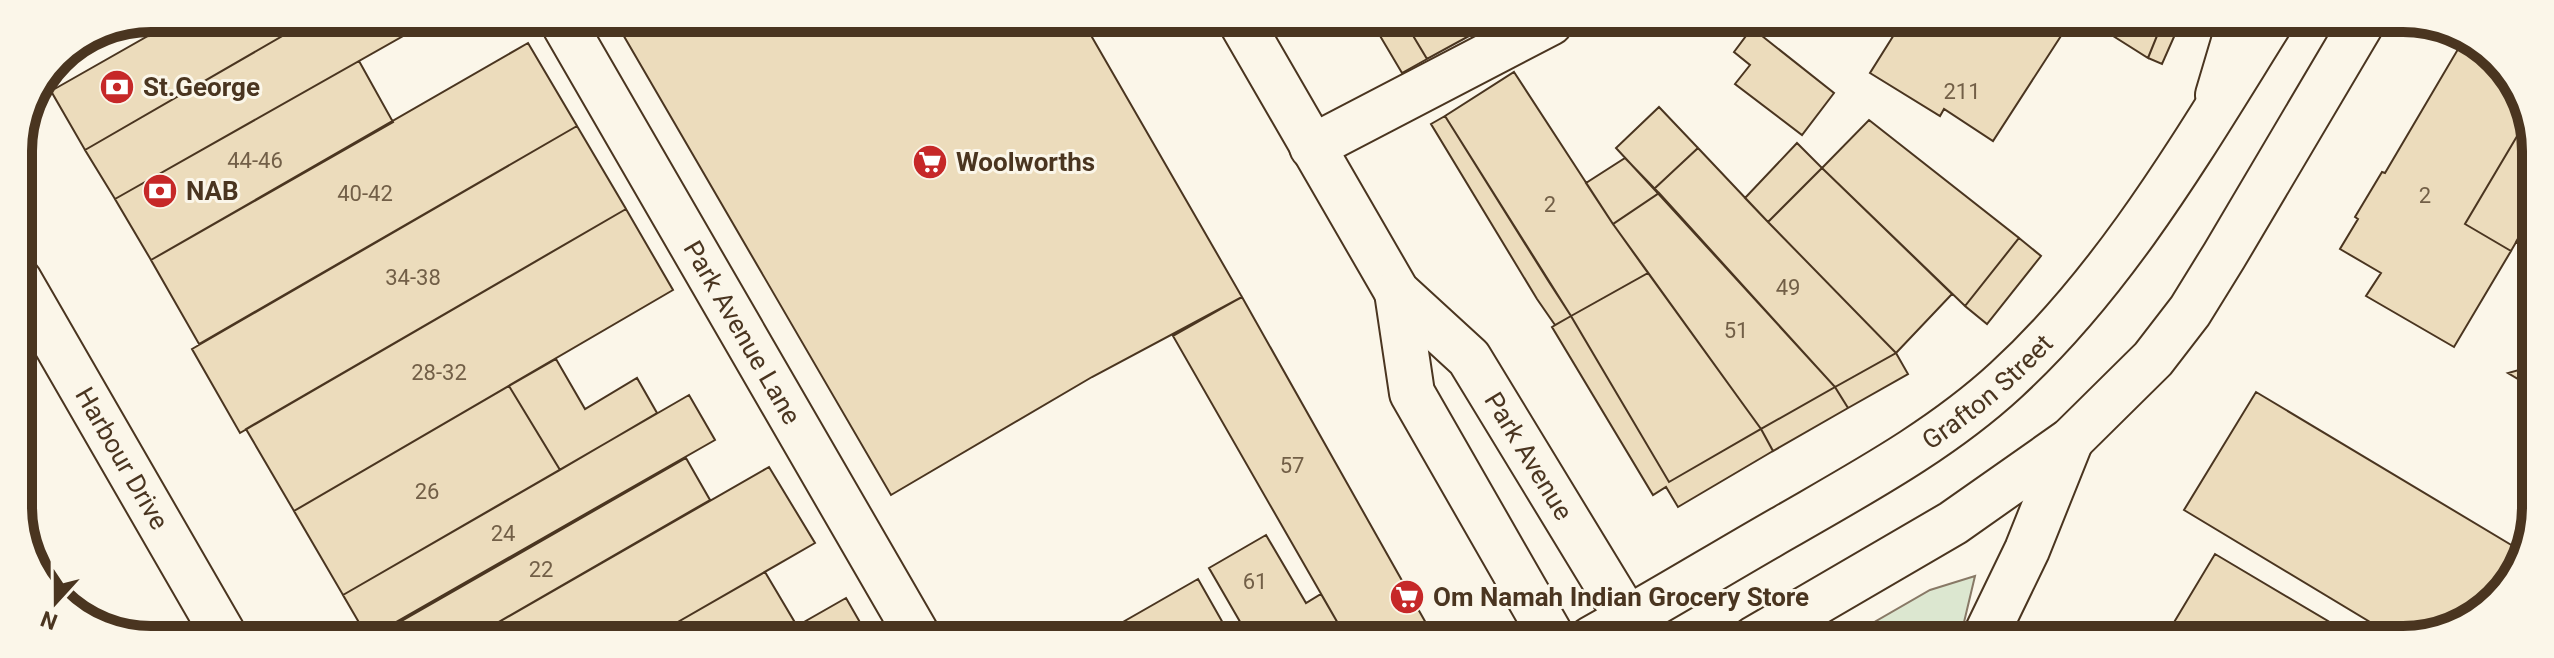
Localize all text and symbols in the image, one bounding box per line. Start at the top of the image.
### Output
bank icon: St.George [98,68,136,106]
place label: St.George [143,72,260,102]
house number: 211 [1943,79,1981,104]
supermarket icon: Woolworths [911,143,949,181]
place label: Woolworths [956,147,1095,177]
house number: 44-46 [227,148,283,173]
bank icon: NAB [141,172,179,210]
place label: NAB [186,176,239,206]
house number: 40-42 [337,181,393,206]
house number: 2 [2419,183,2431,208]
house number: 2 [1544,192,1556,217]
street label: Park Avenue Lane [678,235,807,429]
house number: 34-38 [385,265,441,290]
house number: 49 [1776,275,1800,300]
house number: 51 [1724,318,1748,343]
street label: Grafton Street [1916,328,2059,456]
house number: 28-32 [411,360,467,385]
street label: Harbour Drive [69,382,175,535]
street label: Park Avenue [1478,387,1579,525]
house number: 57 [1280,453,1304,478]
house number: 26 [415,479,439,504]
house number: 24 [491,521,515,546]
house number: 22 [529,557,553,582]
north arrow [16,562,96,642]
house number: 61 [1243,569,1267,594]
supermarket icon: Om Namah Indian Grocery Store [1388,578,1426,616]
place label: Om Namah Indian Grocery Store [1433,582,1809,612]
text: N [37,606,61,635]

